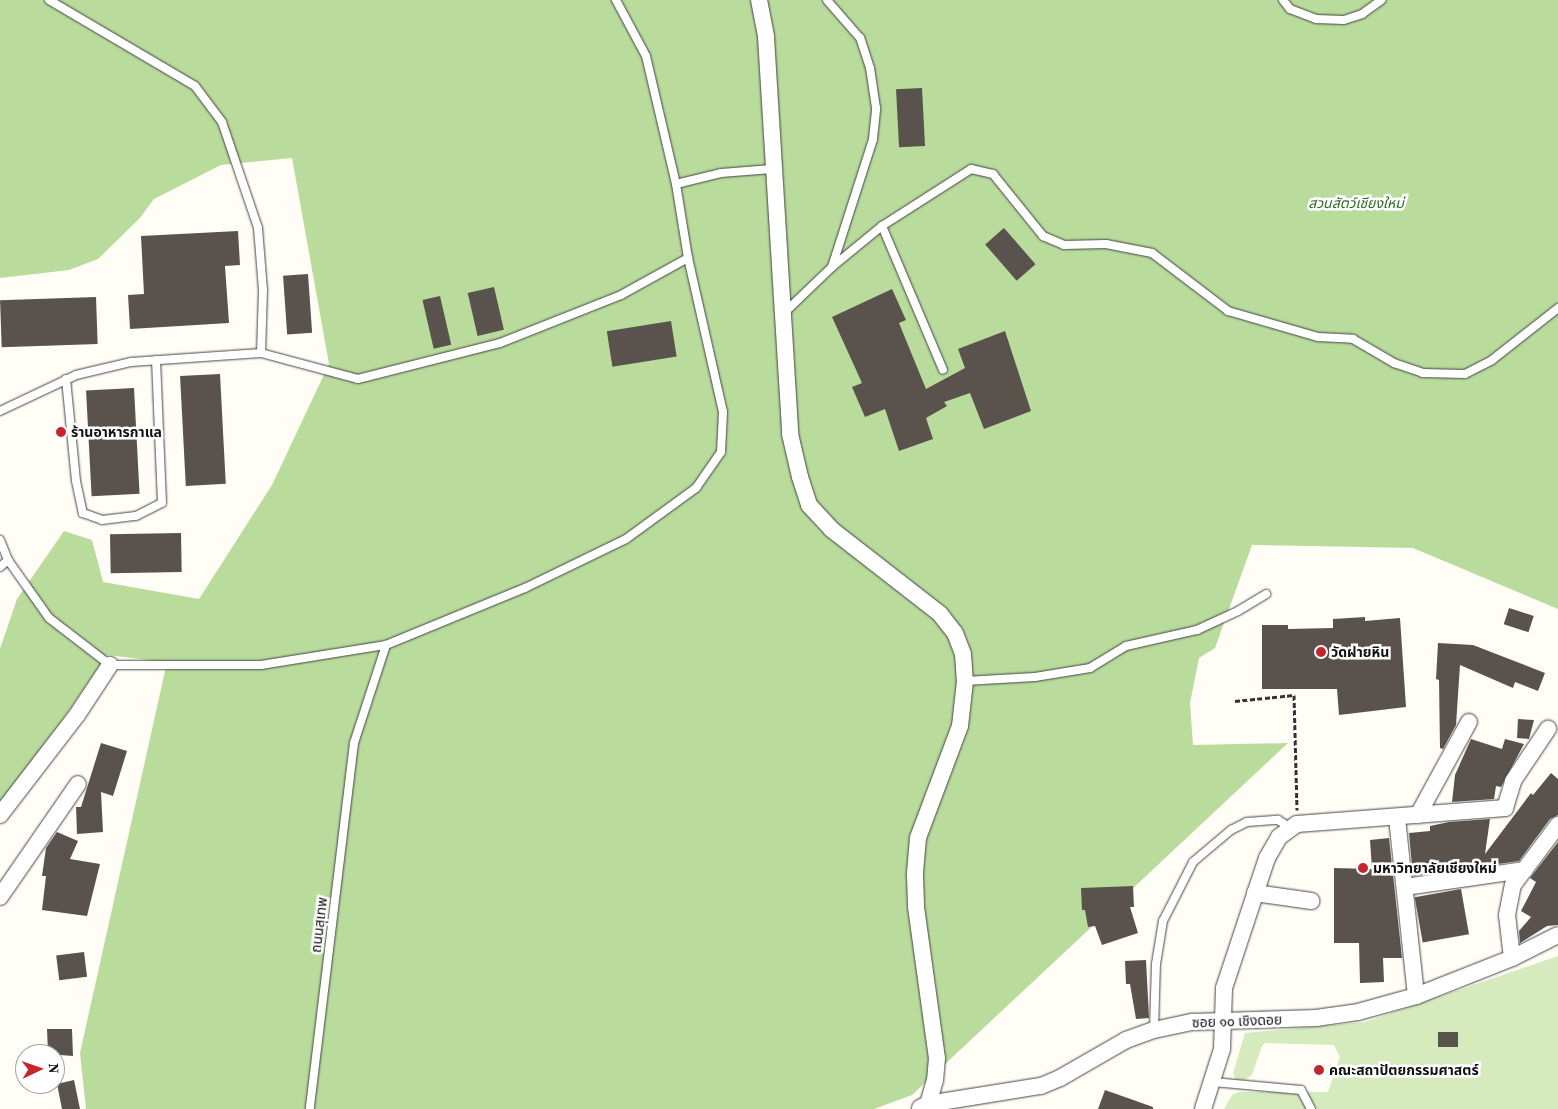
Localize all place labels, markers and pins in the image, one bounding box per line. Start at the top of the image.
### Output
place label: ร้านอาหารกาแล [71,424,162,440]
marker: ร้านอาหารกาแล [55,426,67,438]
place label: วัดฝายหิน [1331,644,1389,660]
marker: วัดฝายหิน [1315,646,1327,658]
place label: มหาวิทยาลัยเชียงใหม่ [1373,860,1497,876]
marker: มหาวิทยาลัยเชียงใหม่ [1357,862,1369,874]
place label: คณะสถาปัตยกรรมศาสตร์ [1329,1062,1479,1078]
marker: คณะสถาปัตยกรรมศาสตร์ [1313,1064,1325,1076]

